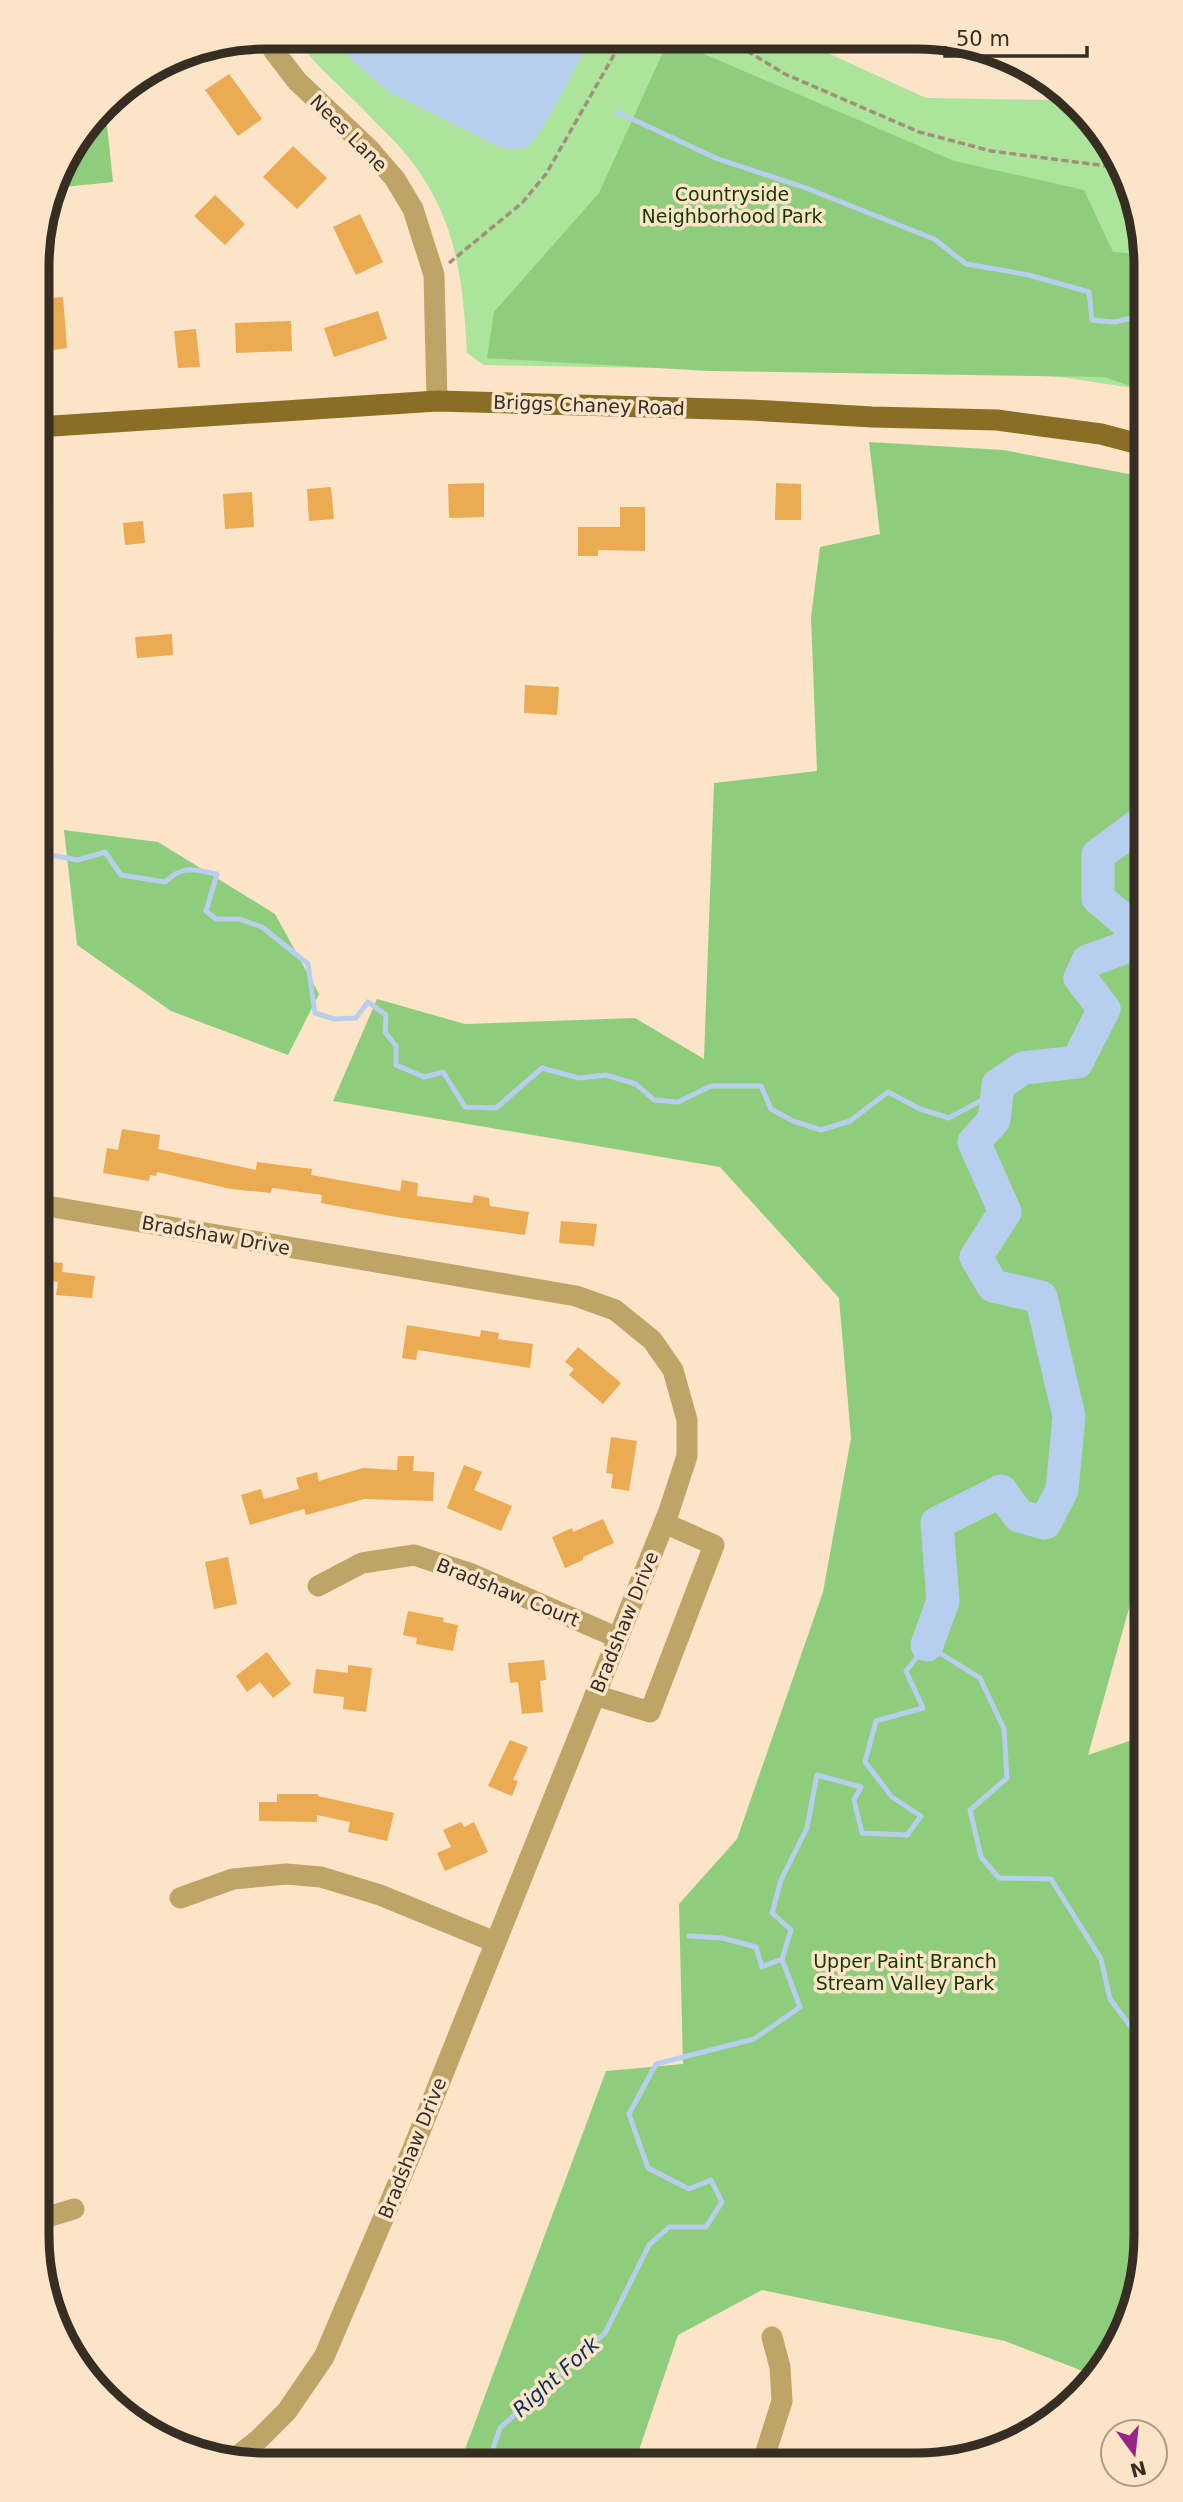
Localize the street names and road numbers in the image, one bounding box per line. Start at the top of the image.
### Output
street label: Nees Lane [306,90,392,176]
street label: Briggs Chaney Road [493,391,685,419]
street label: Bradshaw Drive [140,1211,292,1259]
street label: Bradshaw Drive [586,1548,662,1696]
street label: Bradshaw Court [433,1553,583,1631]
street label: Bradshaw Drive [374,2074,450,2222]

